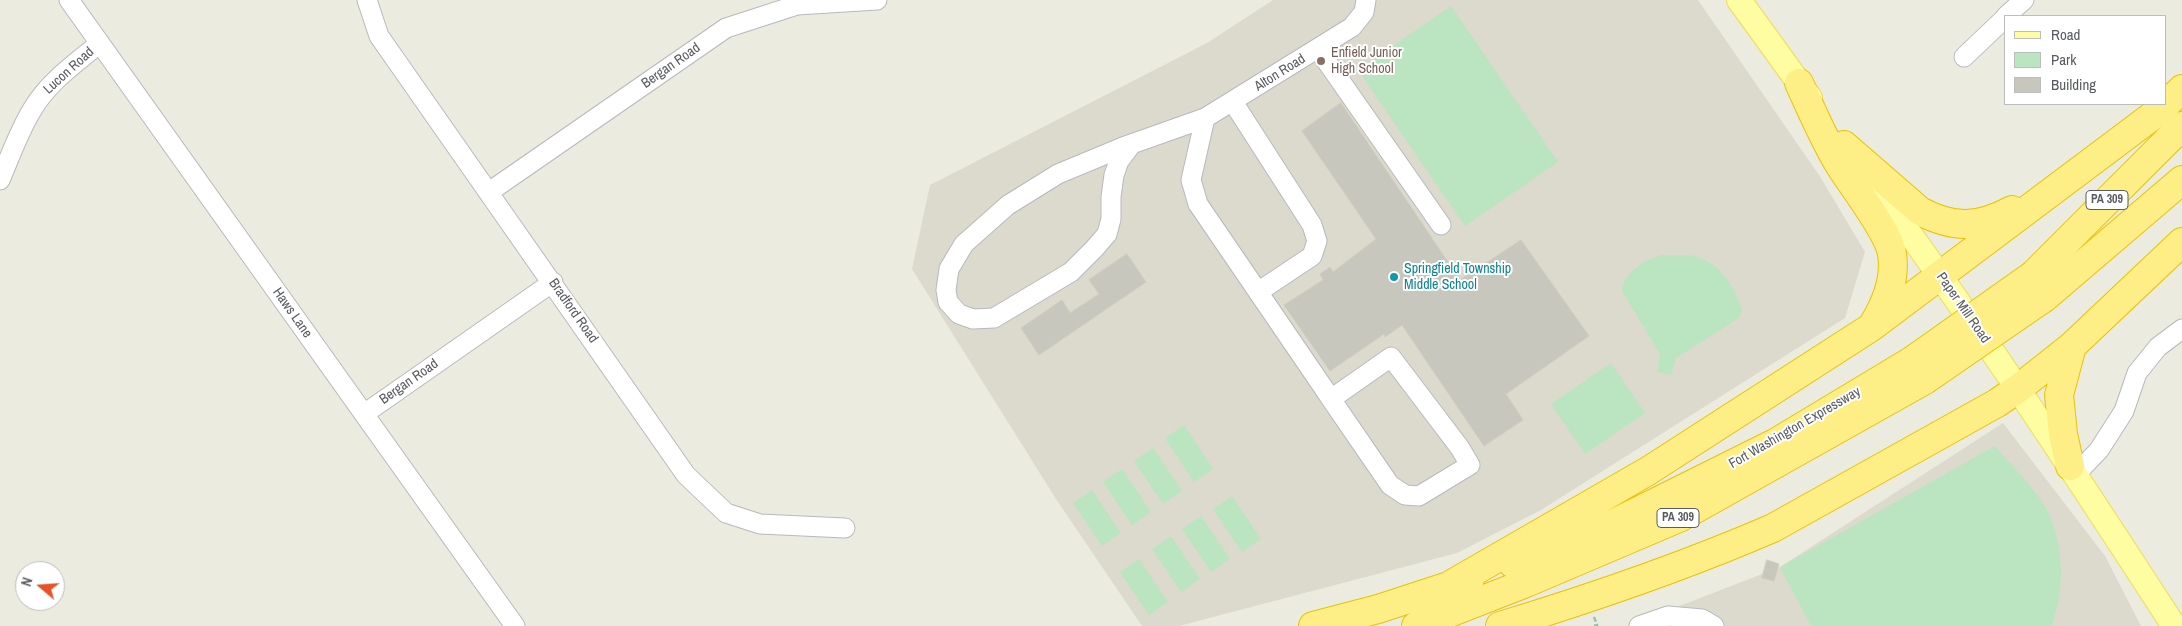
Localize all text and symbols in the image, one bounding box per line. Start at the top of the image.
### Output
legend [2004,15,2167,105]
text: Road [2051,24,2080,45]
street label: Bergan Road [638,40,704,92]
street label: Lucon Road [40,44,98,98]
place label: Enfield Junior High School [1331,45,1402,78]
text: Park [2051,49,2076,70]
street label: Alton Road [1251,51,1309,95]
marker: Enfield Junior High School [1315,55,1327,67]
text: Building [2051,74,2096,95]
road number: PA 309 [2086,190,2128,210]
place label: Springfield Township Middle School [1404,261,1511,294]
street label: Paper Mill Road [1933,269,1993,347]
marker: Springfield Township Middle School [1388,271,1400,283]
street label: Bradford Road [545,276,601,346]
street label: Haws Lane [269,285,315,341]
street label: Bergan Road [376,356,442,408]
street label: Fort Washington Expressway [1726,383,1864,473]
road number: PA 309 [1657,508,1699,528]
north arrow [15,561,65,611]
text: N [17,575,37,588]

